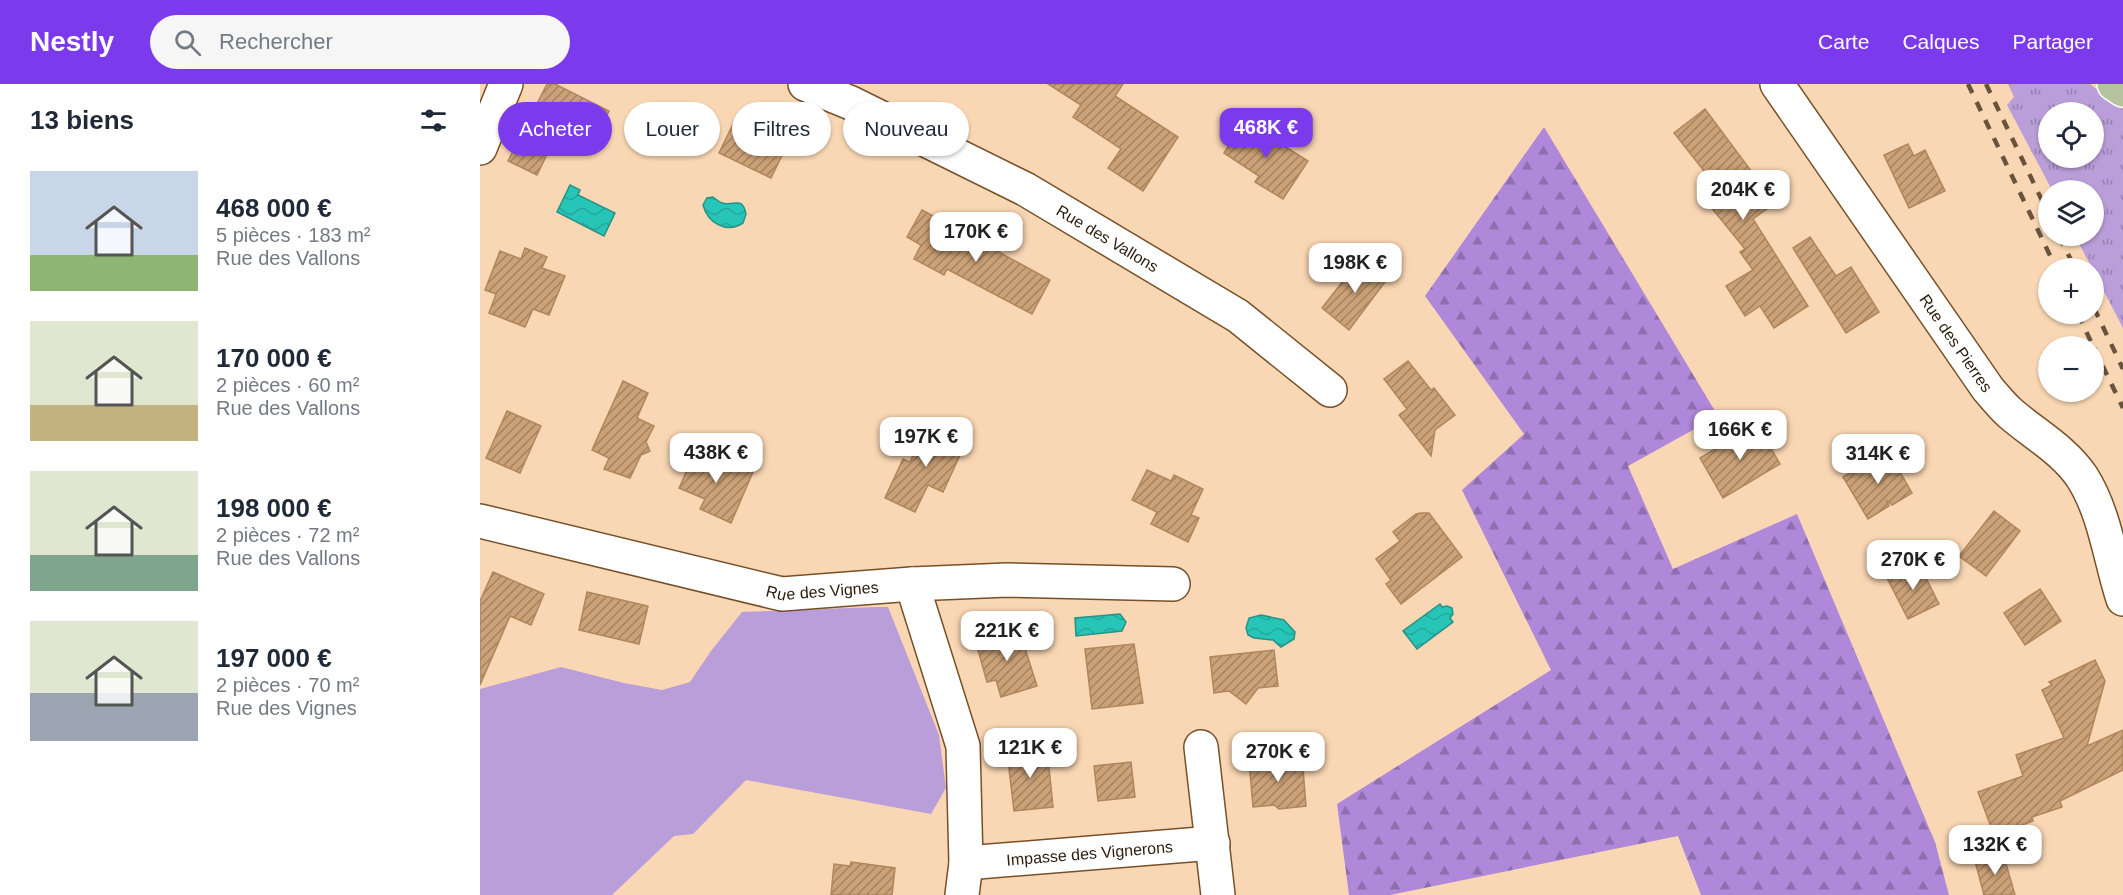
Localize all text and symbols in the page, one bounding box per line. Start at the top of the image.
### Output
search box [150,15,570,69]
text: Nestly [30,26,114,57]
icon: search [171,26,204,59]
text: Rechercher [219,29,333,54]
text: Carte [1818,30,1869,53]
text: Calques [1902,30,1979,53]
text: Partager [2012,30,2093,53]
chip: Acheter [498,102,612,156]
chip: Louer [624,102,720,156]
chip: Filtres [732,102,831,156]
chip: Nouveau [843,102,969,156]
map controls [2038,102,2104,402]
button: locate [2038,102,2104,168]
icon: filters [417,104,450,137]
text: 13 biens [30,105,134,135]
pin: 468K € [1217,108,1315,159]
text: 468K € [1234,116,1298,138]
pin: 204K € [1694,170,1792,221]
text: 204K € [1711,178,1775,200]
button: layers [2038,180,2104,246]
text: 468 000 € [216,193,332,223]
icon: home [78,195,150,267]
street label: Rue des Vallons [1053,202,1161,276]
pin: 170K € [927,212,1025,263]
text: 170K € [944,220,1008,242]
text: 5 pièces · 183 m² [216,224,371,246]
pin: 198K € [1306,243,1404,294]
text: Rue des Vallons [216,247,360,269]
text: 198K € [1323,251,1387,273]
button: + [2038,258,2104,324]
street label: Rue des Pierres [1916,291,1995,395]
button: − [2038,336,2104,402]
text: 170 000 € [216,343,332,373]
icon: home [78,345,150,417]
text: 2 pièces · 60 m² [216,374,359,396]
text: Rue des Vallons [216,397,360,419]
pin: 166K € [1691,410,1789,461]
pin: 197K € [877,417,975,468]
text: 166K € [1708,418,1772,440]
text: 197K € [894,425,958,447]
pin: 438K € [667,433,765,484]
pin: 314K € [1829,434,1927,485]
text: 438K € [684,441,748,463]
text: 314K € [1846,442,1910,464]
text: 198 000 € [216,493,332,523]
icon: home [78,495,150,567]
text: 2 pièces · 72 m² [216,524,359,546]
pin: 270K € [1864,540,1962,591]
text: Rue des Vallons [216,547,360,569]
text: 270K € [1881,548,1945,570]
street label: Rue des Vignes [764,579,879,604]
pin: 221K € [958,611,1056,662]
text: 221K € [975,619,1039,641]
text: 197 000 € [216,643,332,673]
icon: home [78,645,150,717]
text: 2 pièces · 70 m² [216,674,359,696]
text: Rue des Vignes [216,697,357,719]
pin: 121K € [981,728,1079,779]
pin: 270K € [1229,732,1327,783]
text: 121K € [998,736,1062,758]
text: 270K € [1246,740,1310,762]
pin: 132K € [1946,825,2044,876]
text: 132K € [1963,833,2027,855]
street label: Impasse des Vignerons [1006,838,1174,869]

